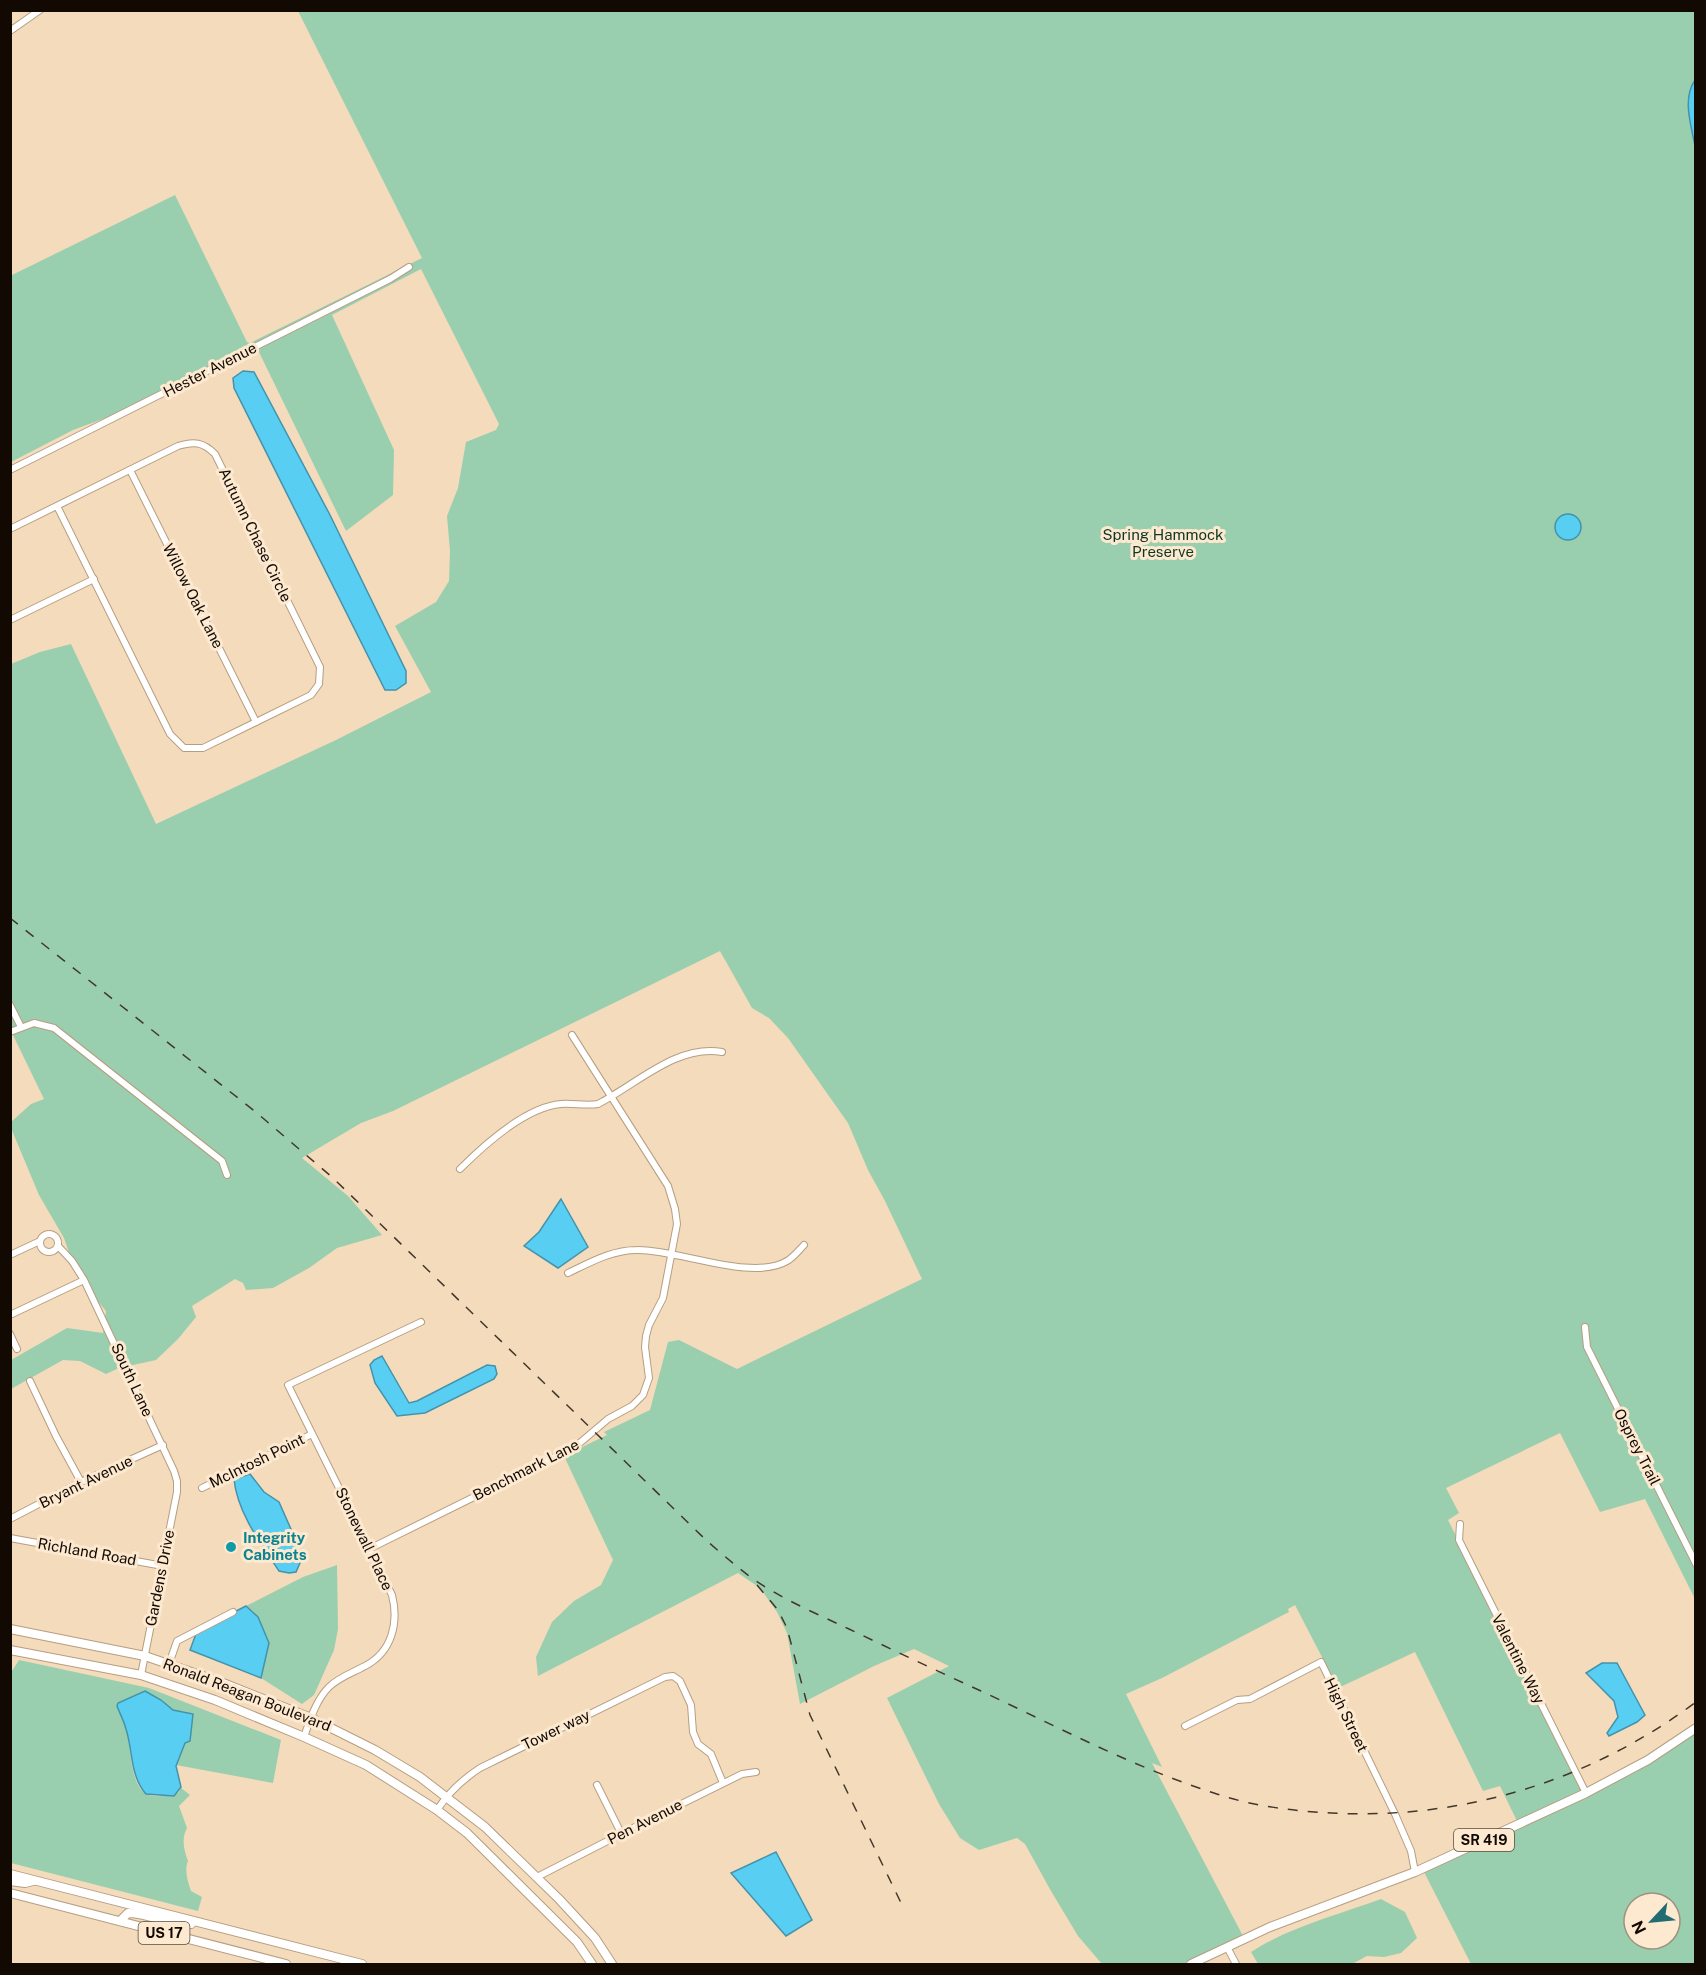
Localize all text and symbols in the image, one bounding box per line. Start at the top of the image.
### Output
street label: Hester Avenue [160,339,259,400]
street label: Autumn Chase Circle [216,465,295,604]
park label: Spring Hammock Preserve [1103,526,1223,560]
street label: Willow Oak Lane [160,541,227,651]
street label: South Lane [108,1340,157,1419]
street label: Osprey Trail [1611,1406,1664,1488]
street label: McIntosh Point [206,1430,307,1491]
street label: Benchmark Lane [470,1435,582,1504]
street label: Bryant Avenue [36,1452,135,1511]
street label: Stonewall Place [332,1485,397,1593]
street label: Gardens Drive [142,1528,177,1628]
place label: Integrity Cabinets [243,1529,307,1563]
street label: Richland Road [36,1534,138,1569]
marker: Integrity Cabinets [224,1540,238,1554]
street label: Valentine Way [1489,1611,1548,1706]
street label: Ronald Reagan Boulevard [161,1655,334,1734]
street label: High Street [1321,1675,1372,1755]
street label: Tower way [519,1706,592,1753]
street label: Pen Avenue [605,1795,685,1848]
road number: SR 419 [1454,1829,1514,1851]
north arrow [1622,1891,1682,1951]
text: N [1628,1918,1650,1937]
road number: US 17 [138,1922,190,1944]

